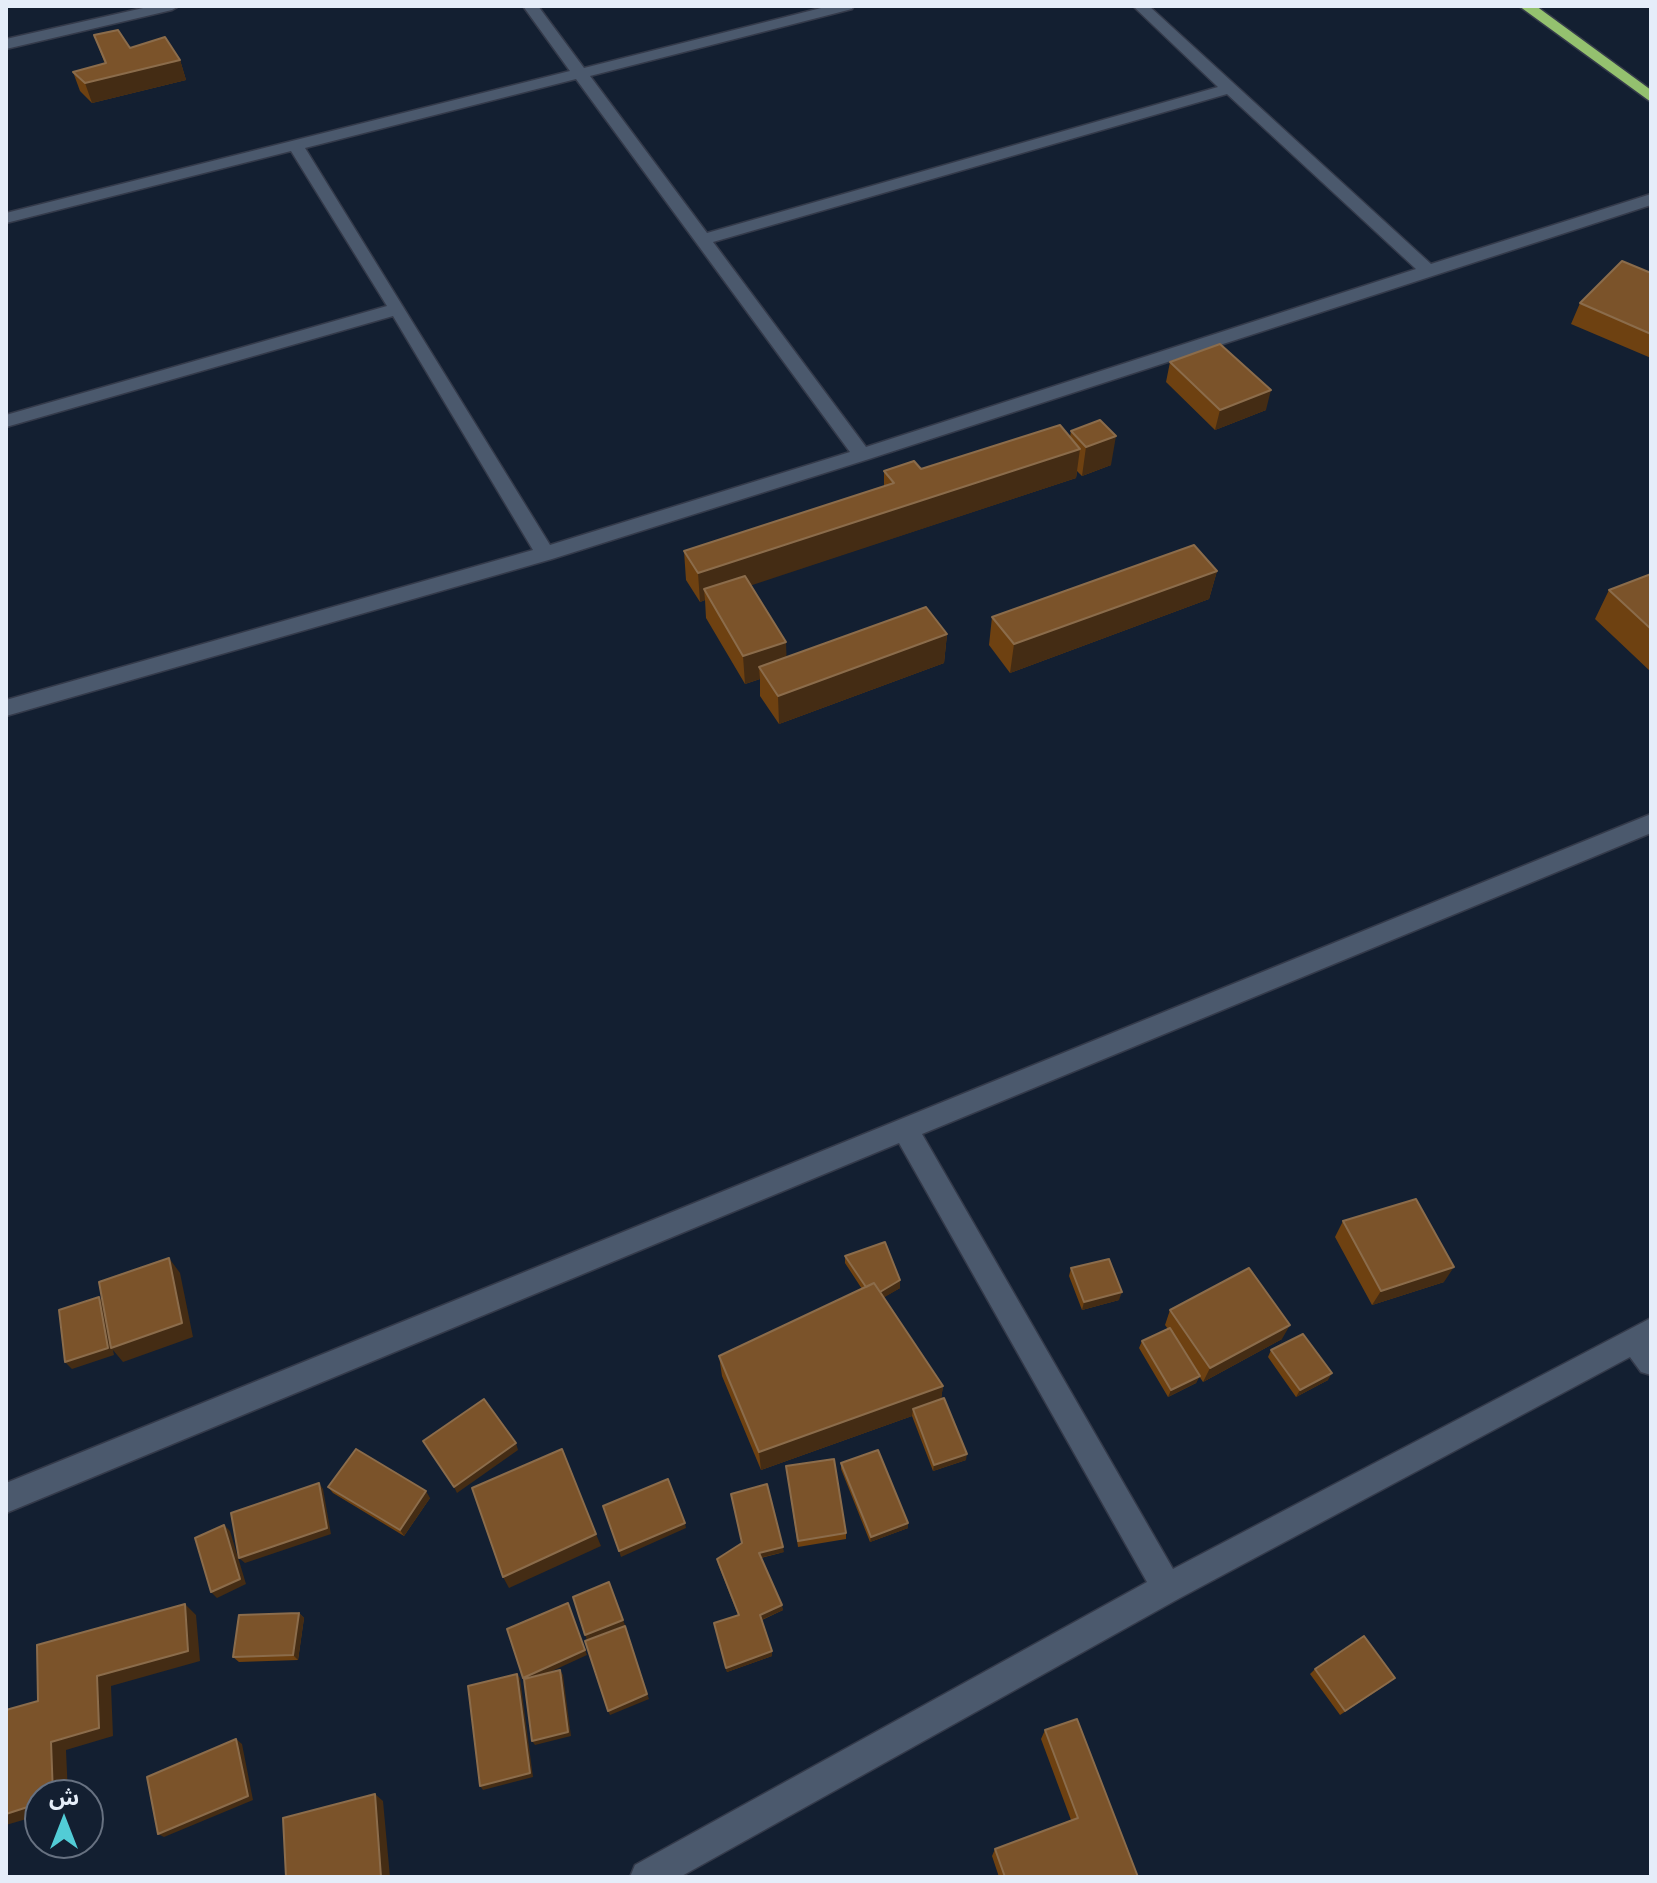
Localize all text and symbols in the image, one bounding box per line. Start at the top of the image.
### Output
north arrow [24,1779,104,1859]
text: ش [49,1782,79,1811]

